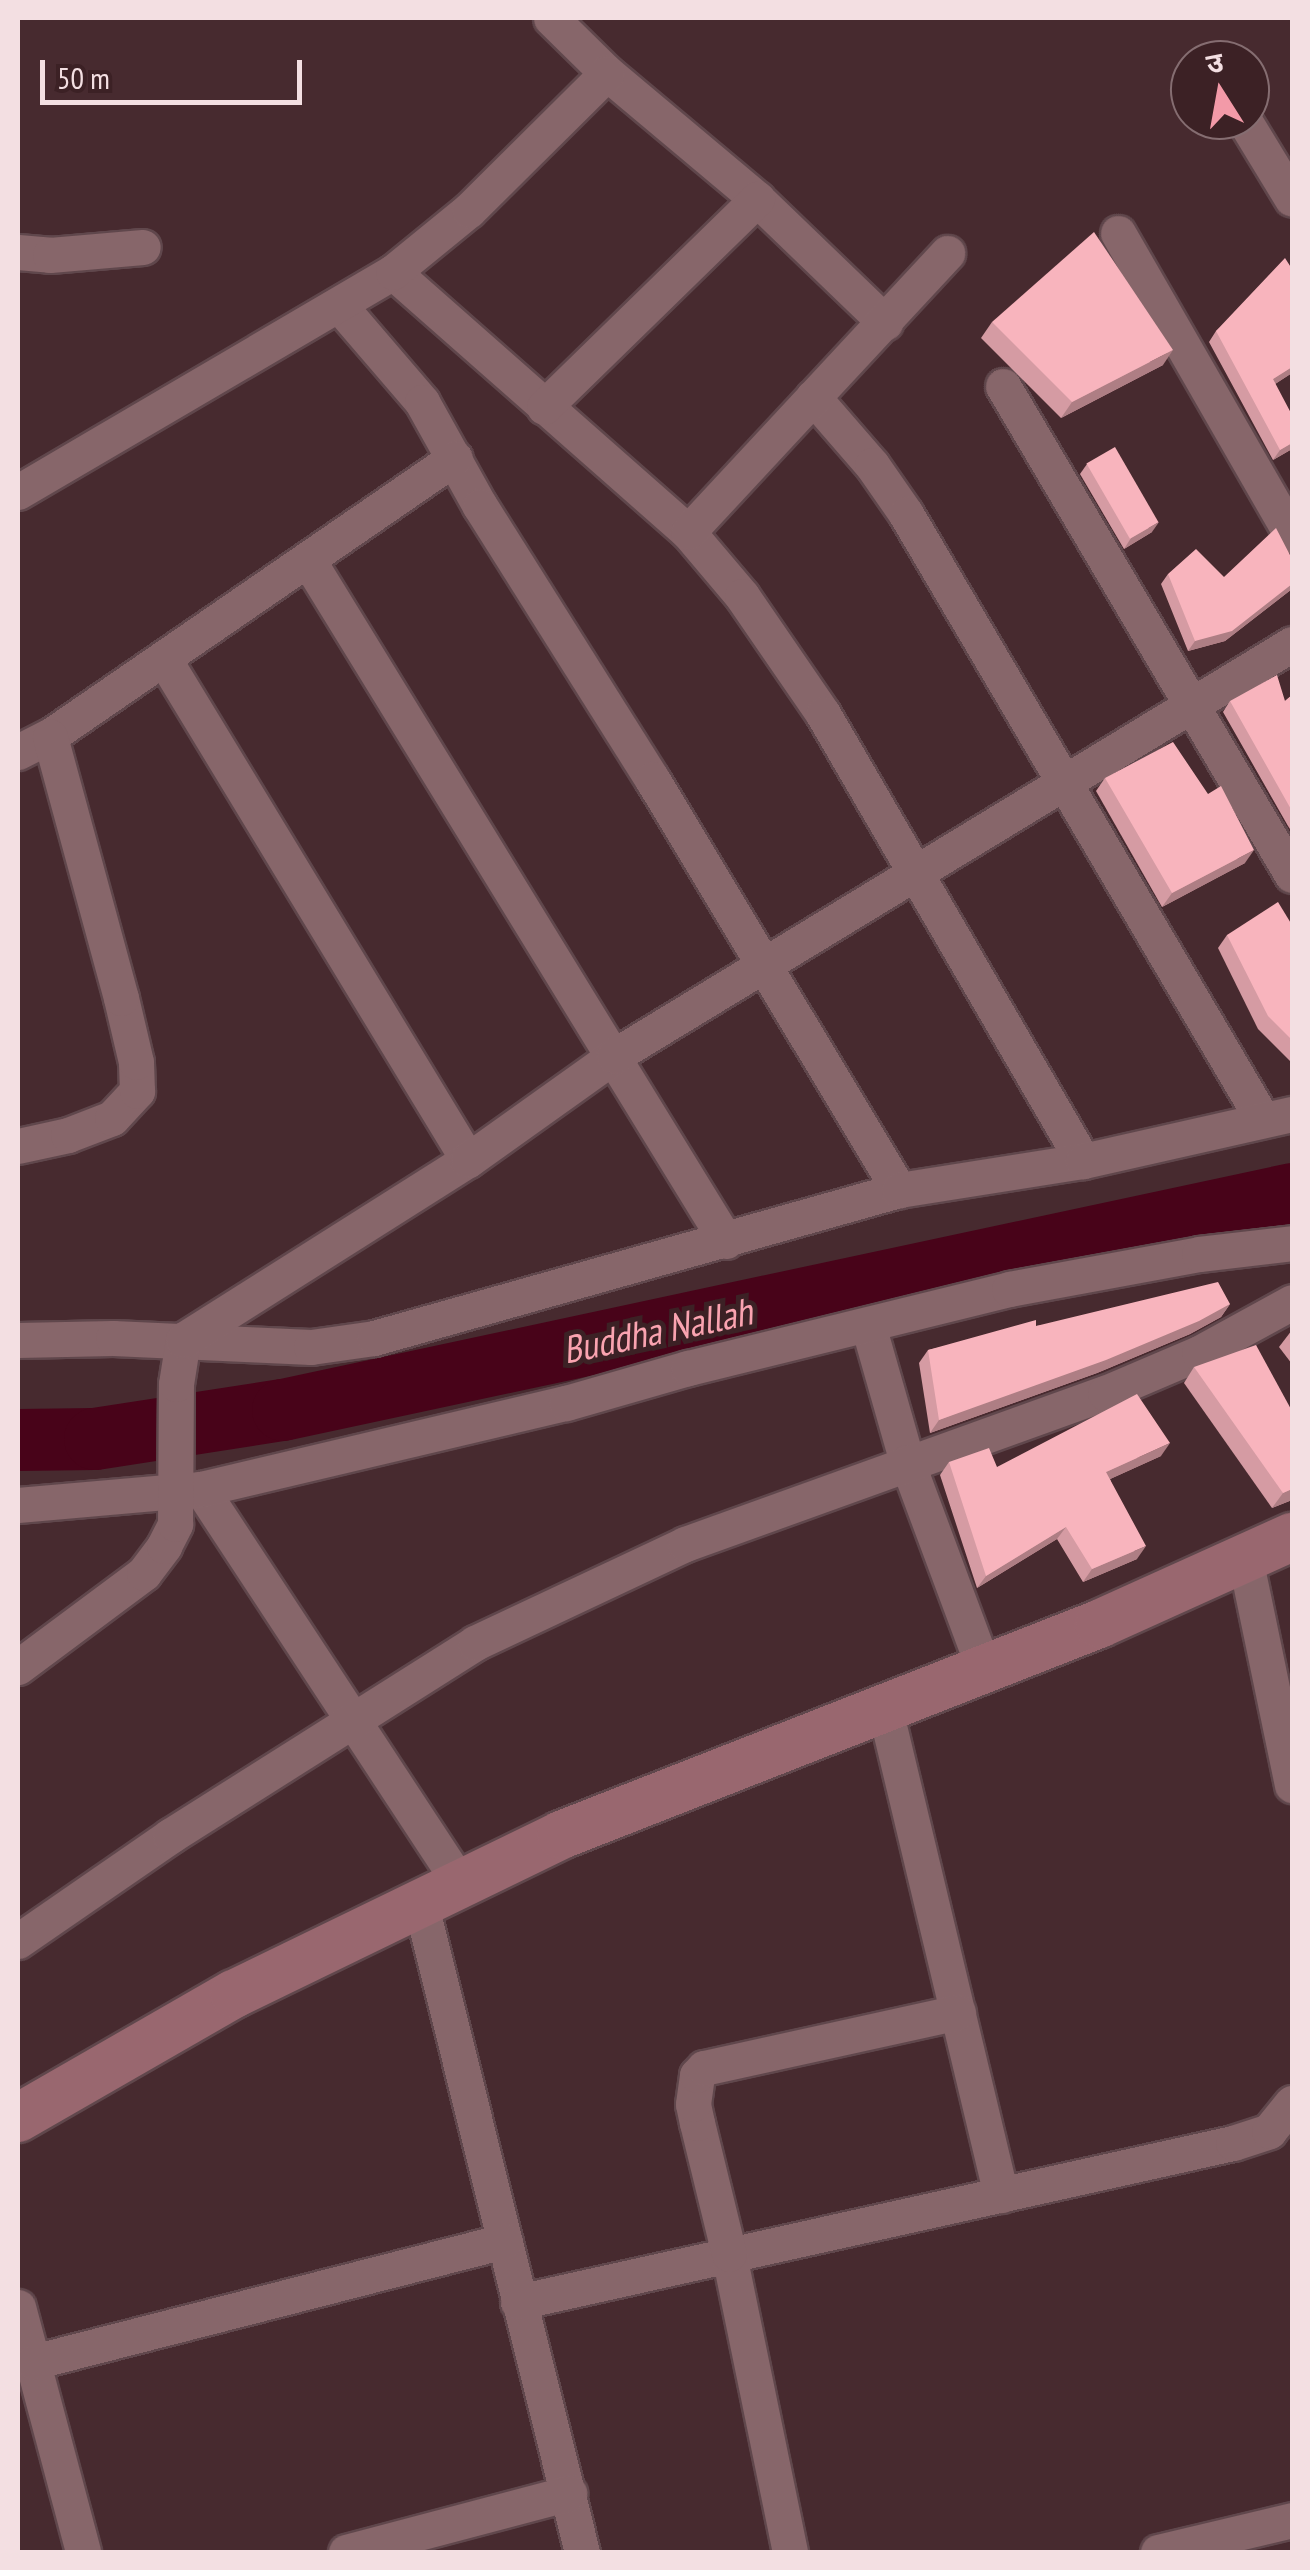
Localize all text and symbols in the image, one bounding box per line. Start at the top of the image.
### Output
scale bar [45,40,308,102]
north arrow [1170,40,1270,140]
text: उ [1203,42,1226,82]
text: 50 m [57,58,110,97]
water label: Buddha Nallah [558,1288,756,1372]

